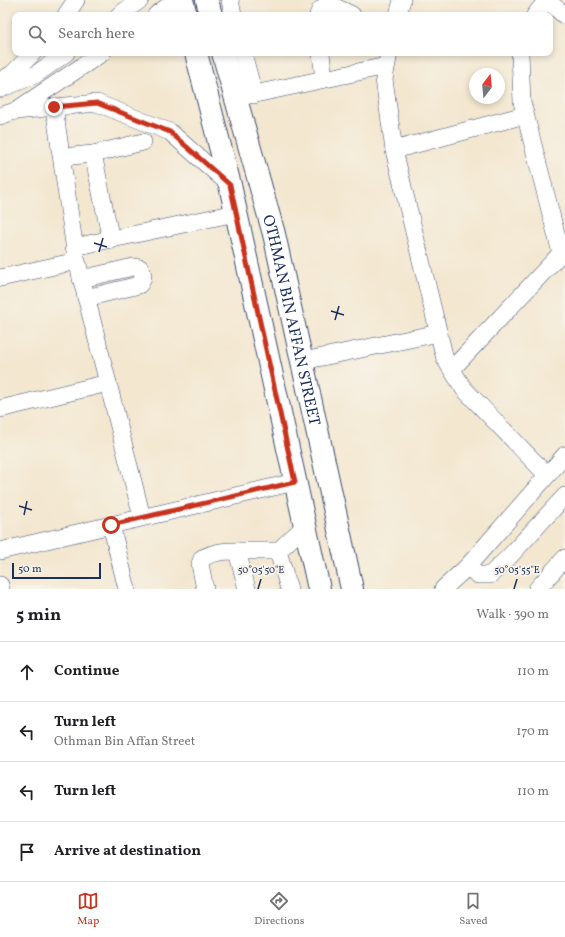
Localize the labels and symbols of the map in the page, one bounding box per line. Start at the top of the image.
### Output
north arrow [469,68,505,104]
route end [45,98,63,116]
street label: OTHMAN BIN AFFAN STREET [256,212,325,428]
route start [102,516,120,534]
scale bar [12,561,101,580]
text: 50°05'50"E [238,563,284,577]
text: 50°05'55"E [494,563,540,577]

